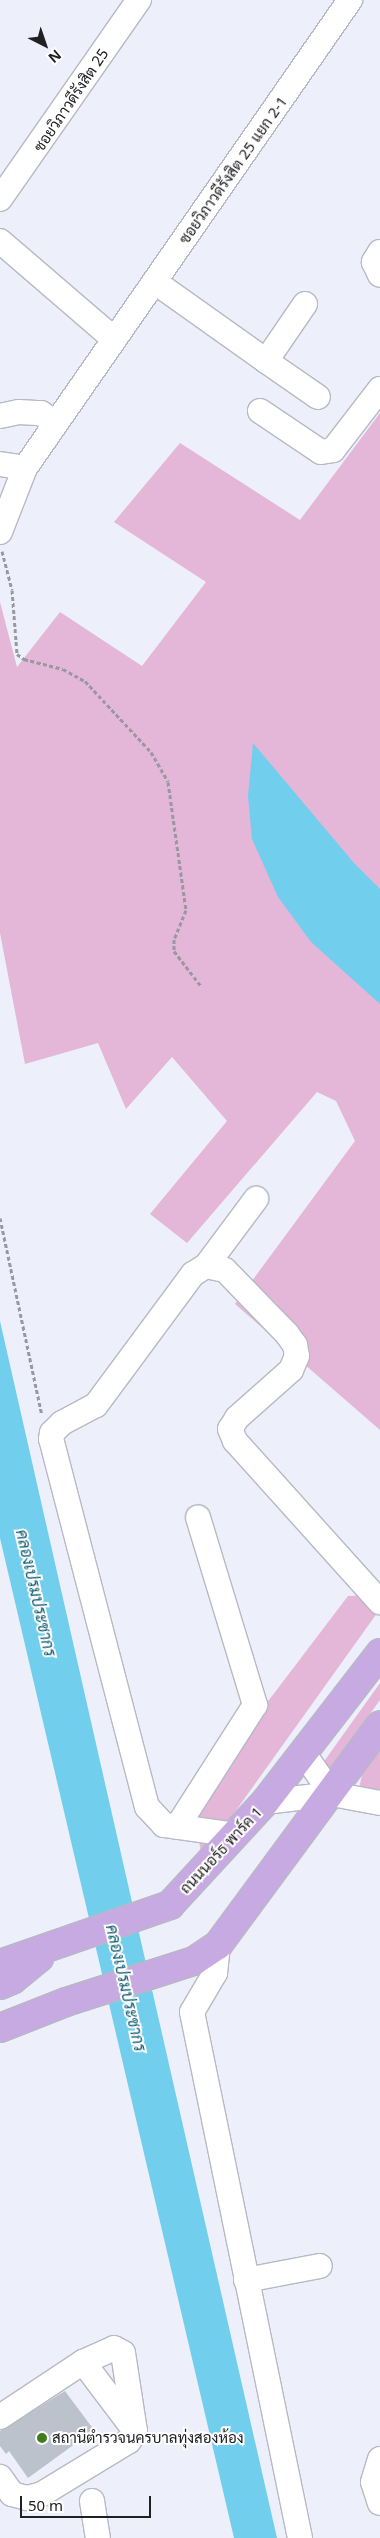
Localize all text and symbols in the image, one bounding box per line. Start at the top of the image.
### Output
north arrow [20,20,70,70]
street label: ซอยวิภาวดีรังสิต 25 [30,45,112,155]
text: N [45,46,66,68]
street label: ซอยวิภาวดีรังสิต 25 แยก 2-1 [175,93,291,247]
water label: คลองเปรมประชากร [12,1528,60,1658]
street label: ถนนนอร์ธ พาร์ค 1 [176,1803,266,1897]
water label: คลองเปรมประชากร [102,1923,150,2053]
place label: สถานีตำรวจนครบาลทุ่งสองห้อง [52,2429,244,2447]
marker: สถานีตำรวจนครบาลทุ่งสองห้อง [36,2432,48,2444]
scale bar [22,2486,154,2518]
text: 50 m [28,2495,63,2515]

